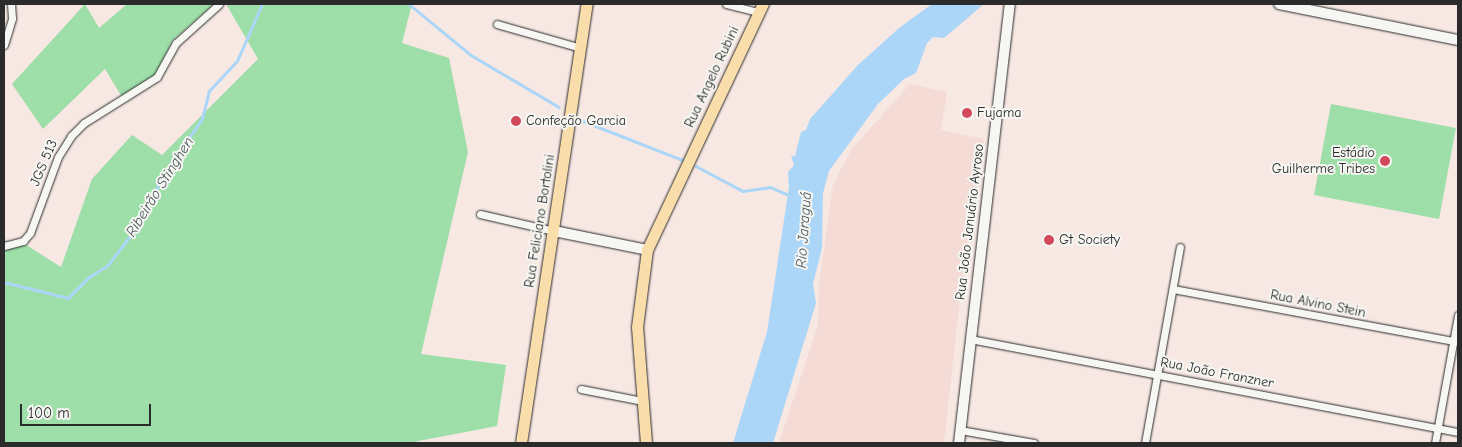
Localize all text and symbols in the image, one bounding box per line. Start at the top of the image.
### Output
street label: Rua Angelo Rubini [681,24,743,130]
place label: Fujama [977,105,1022,121]
marker: Fujama [961,107,973,119]
place label: Confeção Garcia [526,113,626,129]
marker: Confeção Garcia [510,115,522,127]
water label: Ribeirão Stinghen [122,134,198,240]
street label: JGS 513 [27,137,61,189]
street label: Rua João Januário Ayroso [952,143,988,301]
place label: Estádio Guilherme Tribes [1272,145,1375,178]
street label: Rua Feliciano Bortolini [521,153,559,289]
marker: Estádio Guilherme Tribes [1379,155,1391,167]
water label: Rio Jaraguá [792,191,816,269]
place label: Gt Society [1059,232,1120,248]
marker: Gt Society [1043,234,1055,246]
street label: Rua Alvino Stein [1269,287,1367,321]
street label: Rua João Franzner [1159,354,1275,392]
scale bar [22,394,154,426]
text: 100 m [28,404,70,422]

